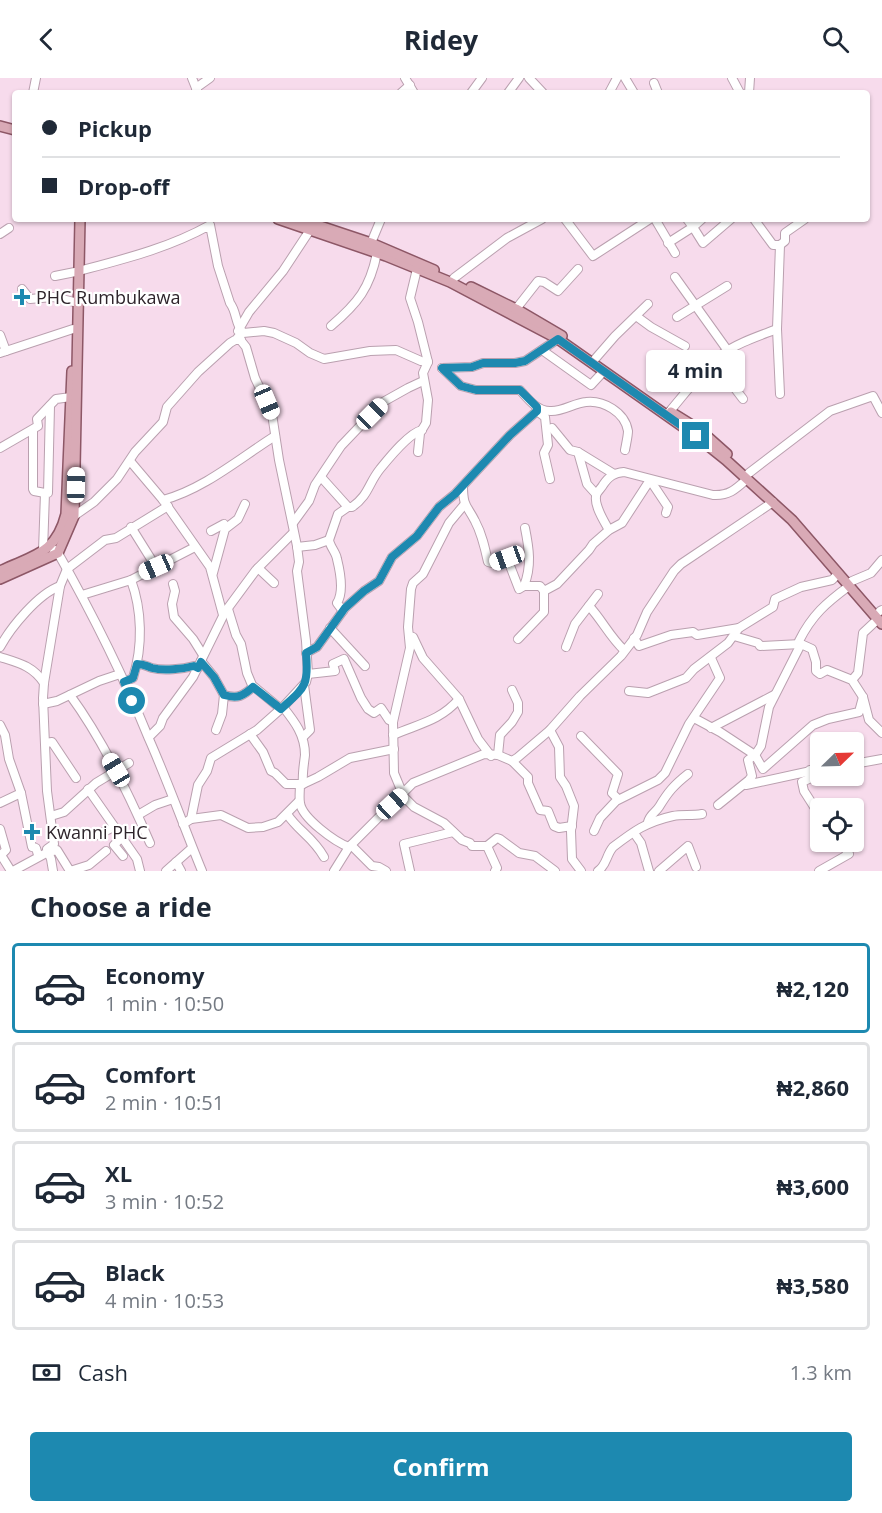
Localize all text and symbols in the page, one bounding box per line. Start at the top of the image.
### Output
text: Ridey [404,21,478,58]
icon: back [30,23,63,56]
icon: search [819,23,852,56]
text: Pickup [78,113,152,143]
text: Drop-off [78,171,170,201]
place label: PHC Rumbukawa [36,285,180,309]
marker: PHC Rumbukawa [13,288,31,306]
callout: 4 min [646,349,746,391]
text: 4 min [668,357,723,384]
car [252,382,282,422]
car [353,395,391,433]
route end [682,422,709,449]
car [67,467,85,503]
car [487,543,527,573]
car [136,551,176,583]
route start [118,687,145,714]
north arrow [810,732,864,786]
map controls [810,732,864,852]
car [99,750,133,790]
car [373,785,411,823]
button: locate [810,798,864,852]
place label: Kwanni PHC [46,820,148,844]
marker: Kwanni PHC [23,823,41,841]
text: Choose a ride [30,888,212,925]
text: Economy [105,960,204,990]
icon: car [33,961,87,1015]
text: ₦2,120 [777,973,849,1003]
text: 1 min · 10:50 [105,990,224,1017]
text: Comfort [105,1059,196,1089]
icon: car [33,1060,87,1114]
text: ₦2,860 [777,1072,849,1102]
text: 2 min · 10:51 [105,1089,224,1116]
text: XL [105,1158,132,1188]
icon: car [33,1159,87,1213]
text: ₦3,600 [777,1171,849,1201]
text: 3 min · 10:52 [105,1188,224,1215]
text: Black [105,1257,165,1287]
icon: car [33,1258,87,1312]
text: ₦3,580 [777,1270,849,1300]
text: 4 min · 10:53 [105,1287,224,1314]
icon: cash [30,1356,63,1389]
text: Cash [78,1357,128,1387]
text: 1.3 km [790,1359,852,1386]
button: Confirm [30,1432,852,1501]

